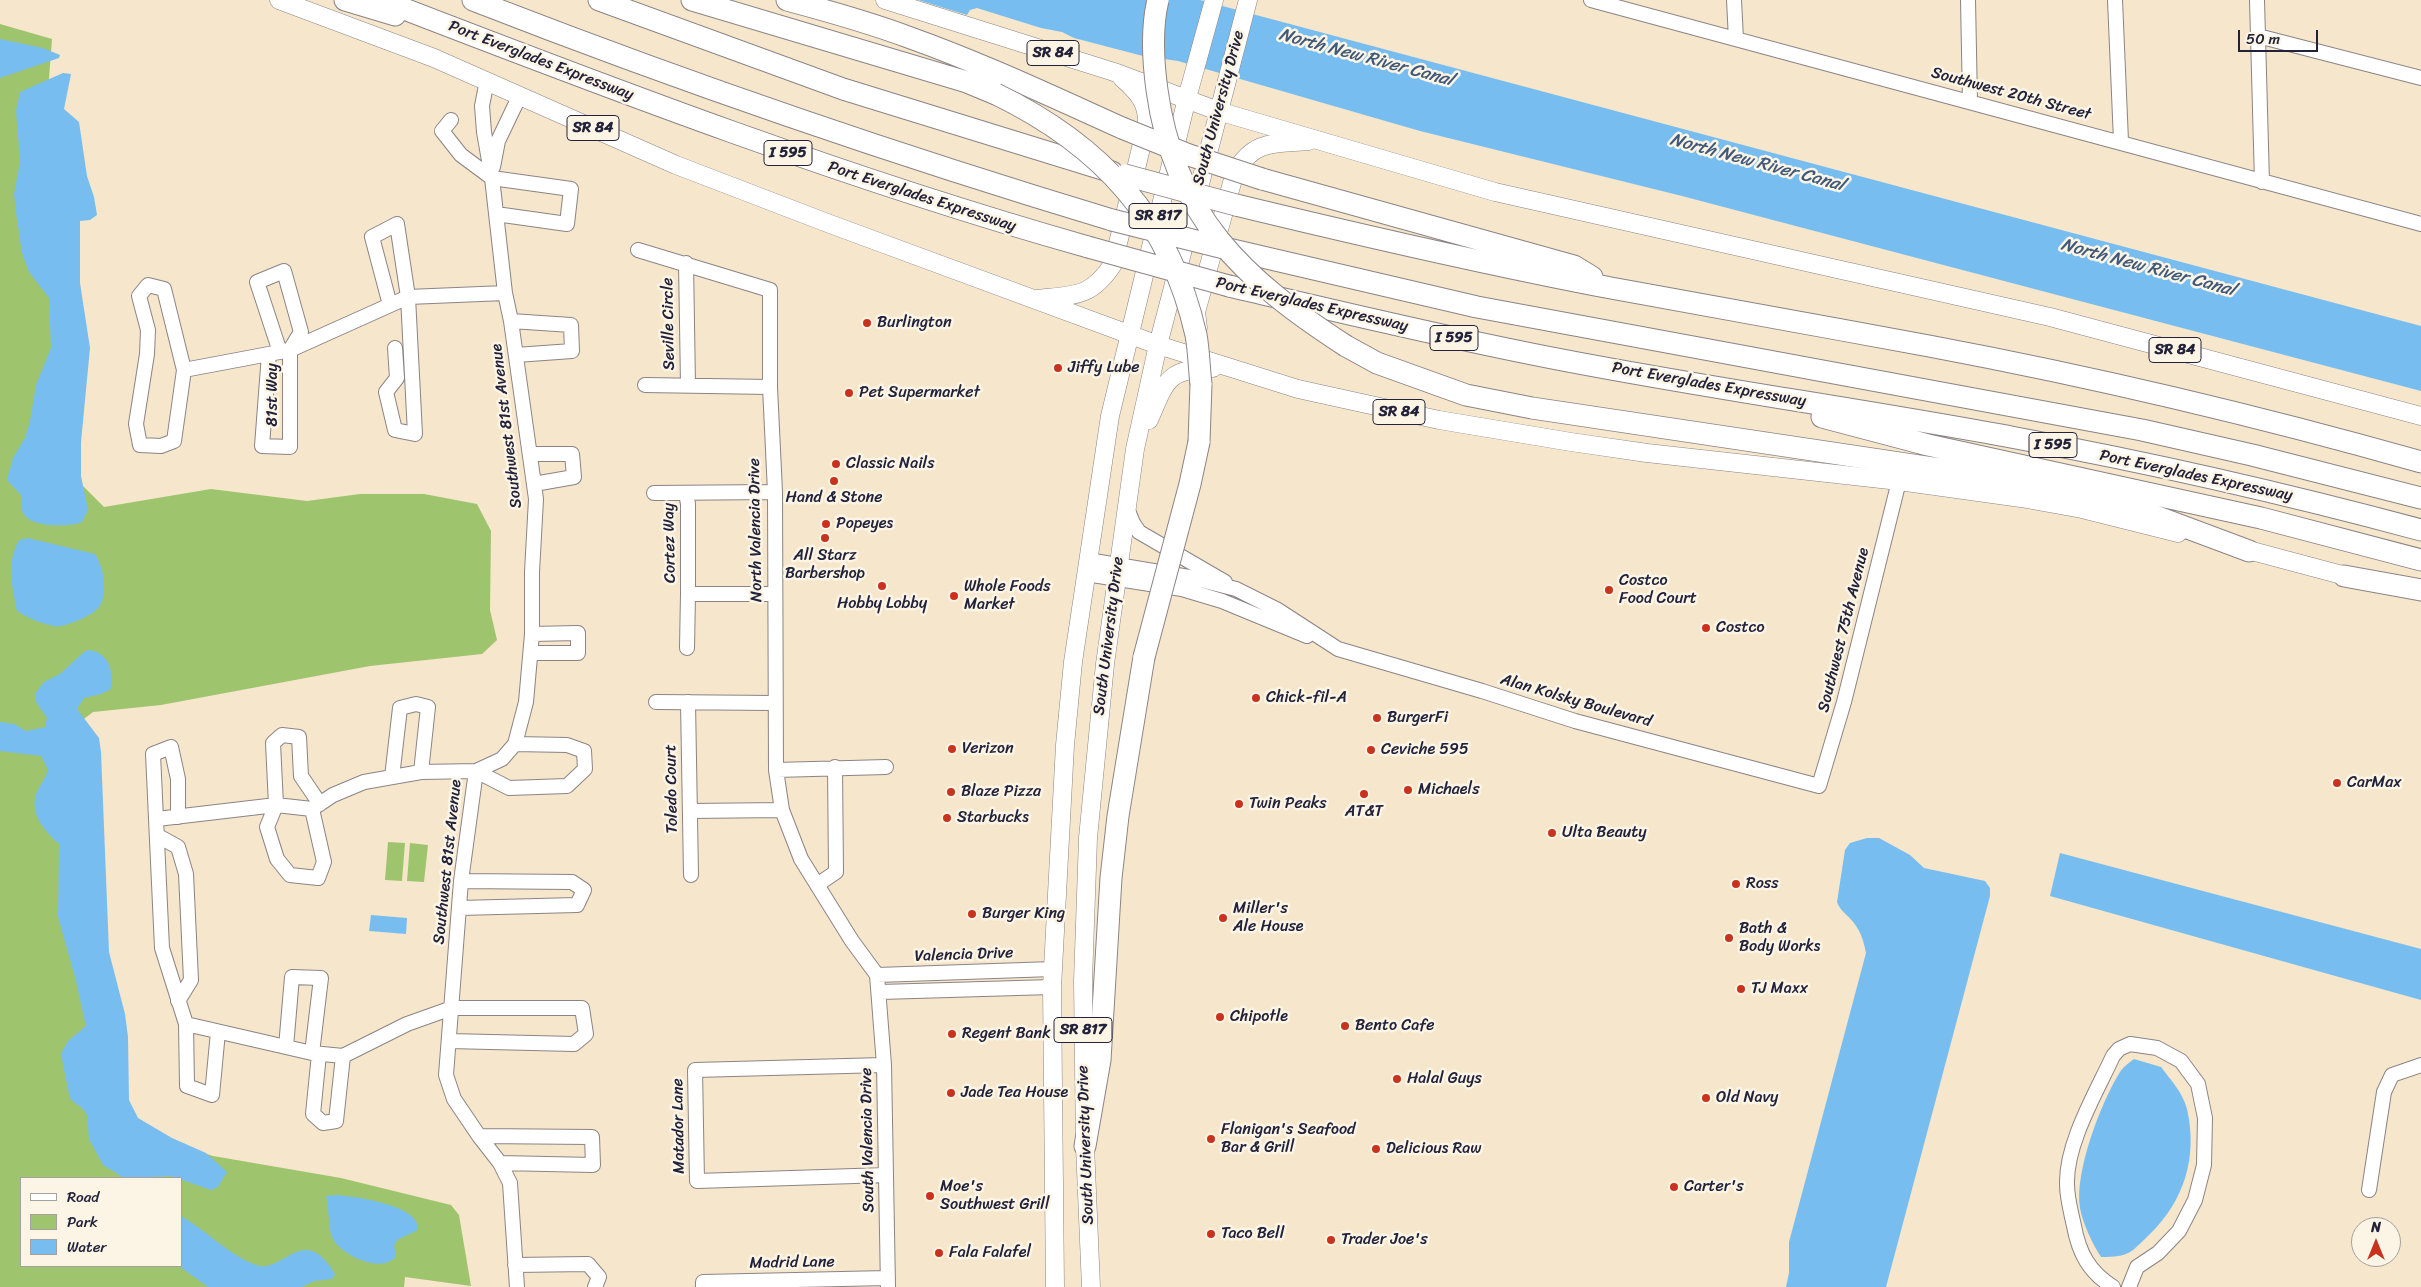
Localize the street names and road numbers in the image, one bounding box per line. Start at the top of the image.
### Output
street label: Port Everglades Expressway [446,17,636,105]
street label: South University Drive [1189,28,1249,188]
road number: SR 84 [1027,40,1079,66]
street label: Southwest 20th Street [1929,63,2093,125]
road number: SR 84 [567,116,619,140]
road number: I 595 [764,140,812,166]
street label: Port Everglades Expressway [826,157,1018,237]
road number: SR 817 [1129,204,1187,228]
street label: Port Everglades Expressway [1214,274,1410,336]
street label: Seville Circle [659,277,679,371]
road number: I 595 [1430,326,1478,350]
road number: SR 84 [2149,338,2201,362]
street label: Southwest 81st Avenue [487,343,527,509]
street label: Port Everglades Expressway [1611,358,1807,412]
street label: 81st Way [263,363,283,427]
road number: SR 84 [1373,400,1425,424]
road number: I 595 [2029,432,2077,458]
street label: Port Everglades Expressway [2098,446,2294,506]
street label: North Valencia Drive [745,458,767,602]
street label: Cortez Way [660,503,680,583]
street label: Southwest 75th Avenue [1814,546,1874,714]
street label: South University Drive [1090,556,1128,716]
street label: Alan Kolsky Boulevard [1498,670,1654,732]
street label: Toledo Court [662,744,682,834]
street label: Southwest 81st Avenue [430,779,466,945]
street label: Valencia Drive [914,944,1014,966]
road number: SR 817 [1054,1018,1112,1042]
street label: South University Drive [1074,1065,1098,1225]
street label: South Valencia Drive [857,1067,879,1213]
street label: Matador Lane [669,1078,689,1174]
street label: Madrid Lane [749,1253,835,1273]

